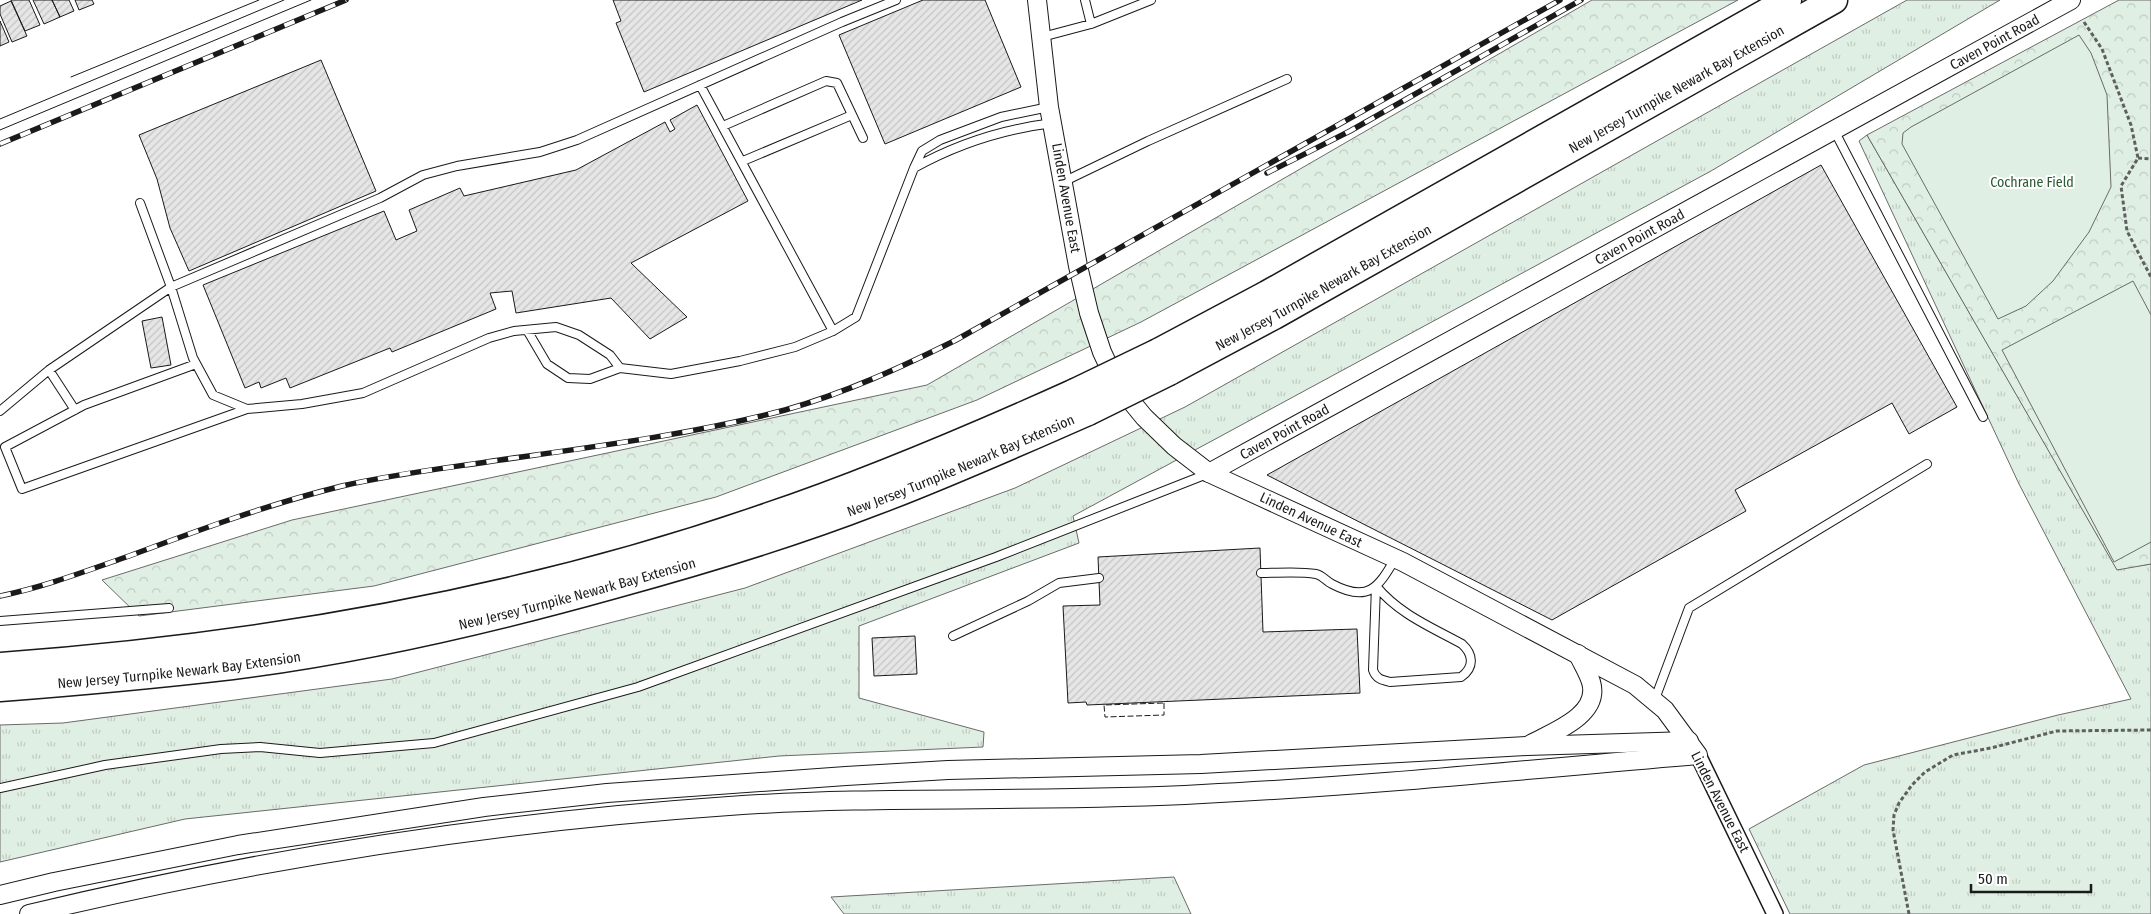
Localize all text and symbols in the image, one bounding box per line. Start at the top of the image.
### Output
street label: Caven Point Road [1947,11,2042,73]
street label: New Jersey Turnpike Newark Bay Extension [1566,21,1787,156]
street label: Linden Avenue East [1048,142,1084,255]
park label: Cochrane Field [1990,174,2074,191]
street label: Caven Point Road [1592,205,1687,268]
street label: New Jersey Turnpike Newark Bay Extension [1212,221,1434,354]
street label: Caven Point Road [1237,400,1332,463]
street label: New Jersey Turnpike Newark Bay Extension [845,411,1077,520]
street label: Linden Avenue East [1257,489,1365,551]
street label: New Jersey Turnpike Newark Bay Extension [457,554,698,633]
street label: New Jersey Turnpike Newark Bay Extension [57,648,302,692]
street label: Linden Avenue East [1687,749,1753,856]
scale bar [1971,862,2091,894]
text: 50 m [1978,870,2008,888]

